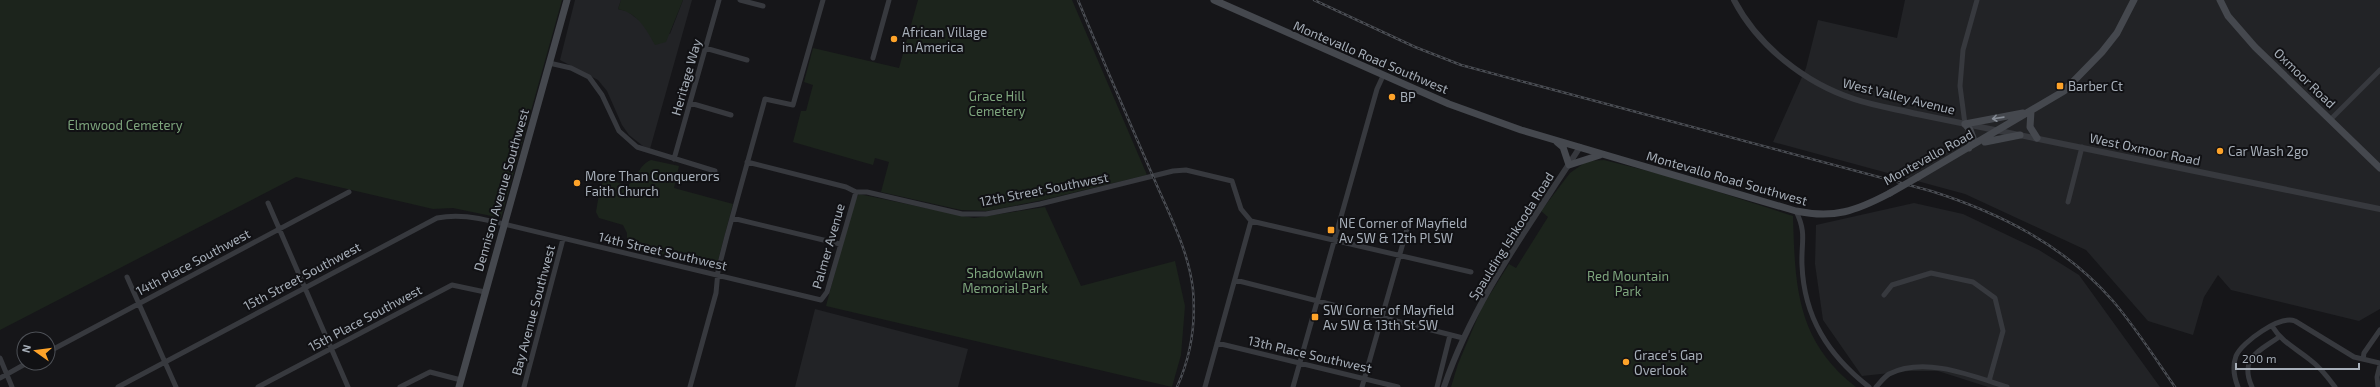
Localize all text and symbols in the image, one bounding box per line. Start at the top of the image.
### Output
street label: Montevallo Road Southwest [1291,17,1451,97]
place label: African Village in America [902,24,987,55]
marker: African Village in America [889,34,899,44]
street label: Heritage Way [667,37,705,117]
street label: Oxmoor Road [2271,45,2339,111]
street label: West Valley Avenue [1841,74,1957,118]
place label: Barber Ct [2068,78,2123,94]
marker: Barber Ct [2055,81,2065,91]
park label: Grace Hill Cemetery [969,88,1026,119]
place label: BP [1400,89,1416,105]
marker: BP [1387,92,1397,102]
street label: Dennison Avenue Southwest [470,107,532,273]
one-way arrow [1992,114,2005,122]
park label: Elmwood Cemetery [67,117,183,133]
street label: Montevallo Road [1880,126,1976,188]
street label: West Oxmoor Road [2088,129,2202,169]
place label: Car Wash 2go [2228,143,2308,159]
marker: Car Wash 2go [2215,146,2225,156]
street label: Montevallo Road Southwest [1645,147,1809,209]
place label: More Than Conquerors Faith Church [585,168,720,199]
street label: 12th Street Southwest [978,169,1110,209]
street label: Spaulding Ishkooda Road [1465,169,1557,303]
marker: More Than Conquerors Faith Church [572,178,582,188]
street label: Palmer Avenue [808,201,848,291]
place label: NE Corner of Mayfield Av SW & 12th Pl SW [1339,215,1467,246]
street label: 14th Place Southwest [133,225,253,299]
marker: NE Corner of Mayfield Av SW & 12th Pl SW [1326,225,1336,235]
street label: 14th Street Southwest [597,228,729,274]
street label: 15th Street Southwest [241,238,363,314]
street label: Bay Avenue Southwest [508,243,558,377]
park label: Shadowlawn Memorial Park [962,265,1048,296]
park label: Red Mountain Park [1587,268,1669,299]
street label: 15th Place Southwest [306,281,424,355]
place label: SW Corner of Mayfield Av SW & 13th St SW [1323,302,1454,333]
marker: SW Corner of Mayfield Av SW & 13th St SW [1310,312,1320,322]
north arrow [16,331,56,371]
street label: 13th Place Southwest [1247,332,1373,376]
text: N [19,343,33,354]
scale bar [2236,345,2359,371]
place label: Grace's Gap Overlook [1634,347,1703,378]
text: 200 m [2242,351,2276,365]
marker: Grace's Gap Overlook [1621,357,1631,367]

